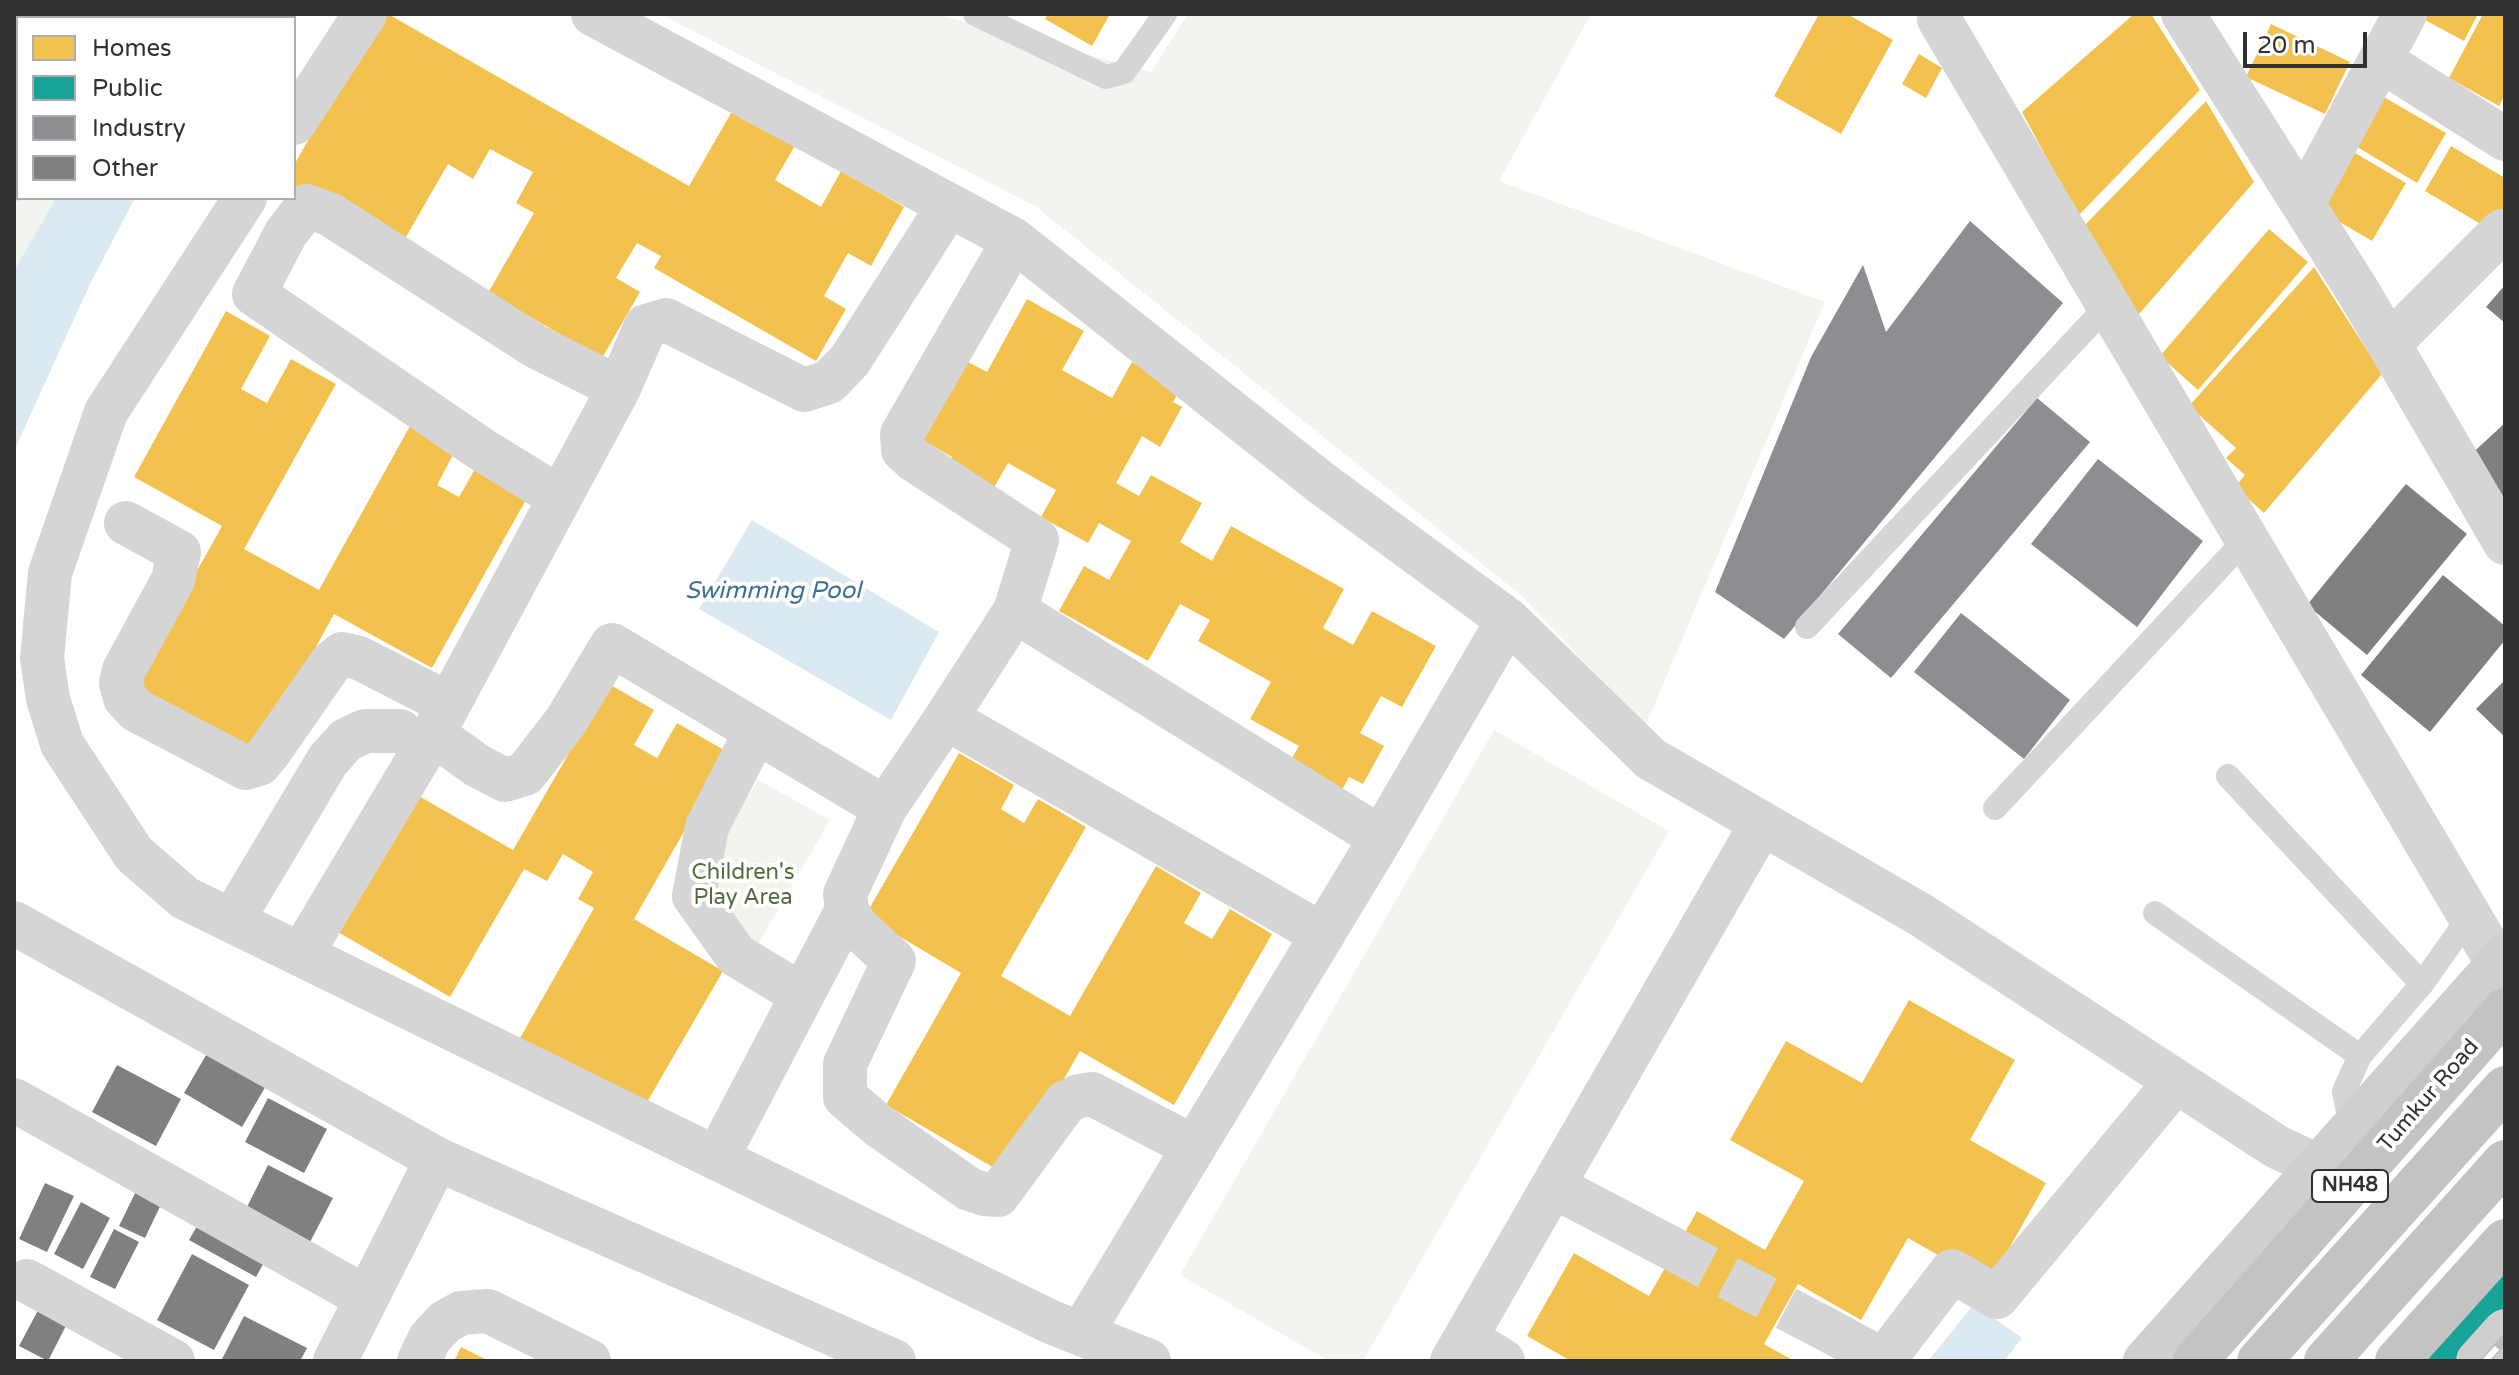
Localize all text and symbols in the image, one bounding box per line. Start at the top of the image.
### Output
legend [16,16,296,200]
scale bar [2247,16,2371,66]
text: 20 m [2257,31,2315,60]
text: Homes [92,34,172,63]
text: Public [92,74,162,103]
text: Industry [92,114,186,143]
text: Other [92,154,158,183]
water label: Swimming Pool [685,578,861,606]
park label: Children's Play Area [692,860,794,912]
street label: Tumkur Road [2373,1034,2485,1158]
road number: NH48 [2312,1170,2388,1202]

